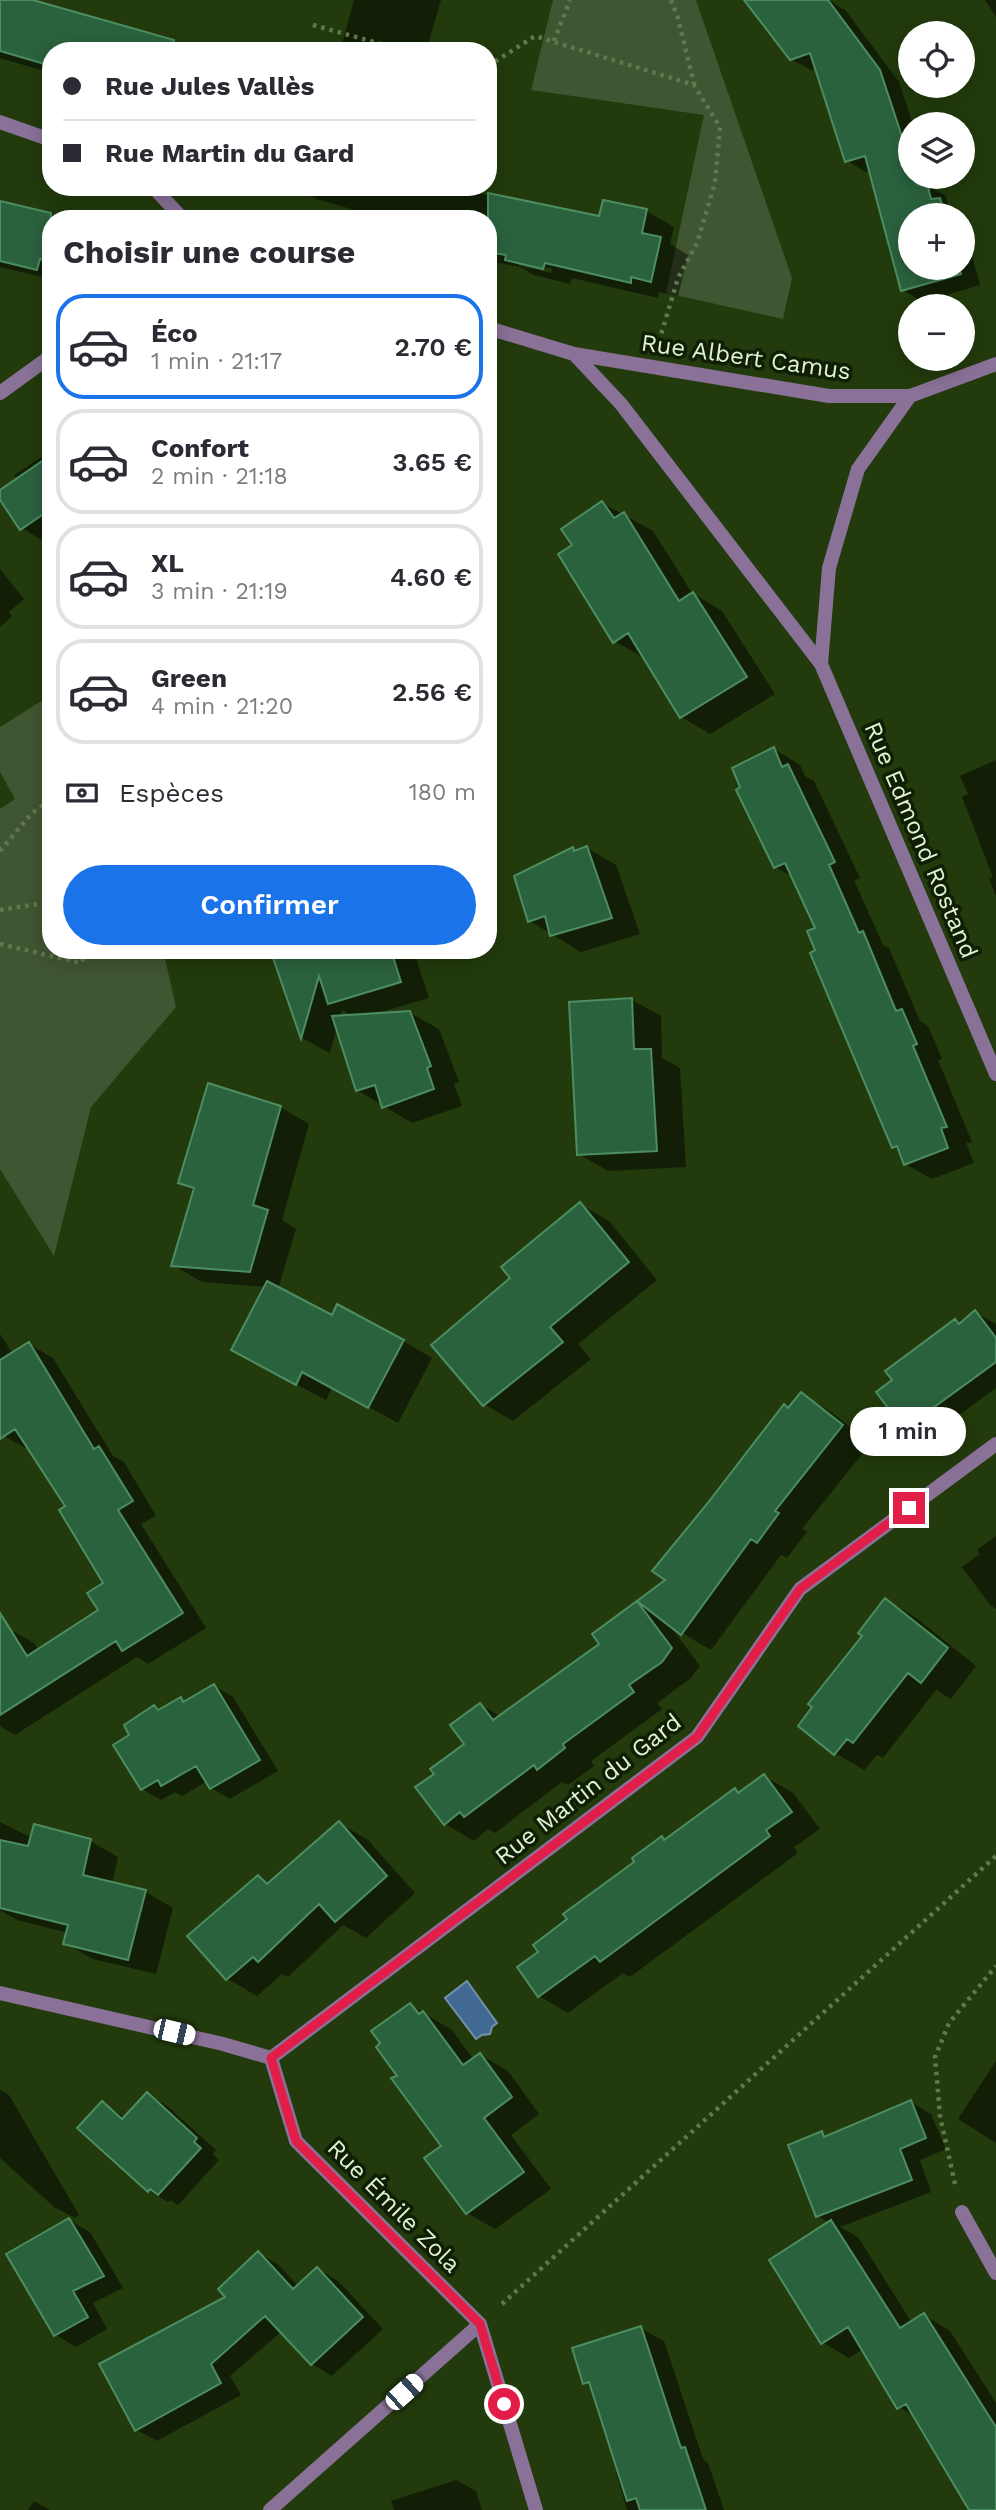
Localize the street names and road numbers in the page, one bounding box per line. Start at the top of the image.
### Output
street label: Rue Albert Camus [639,328,853,386]
street label: Rue Edmond Rostand [858,718,984,962]
street label: Rue Martin du Gard [489,1708,687,1870]
street label: Rue Émile Zola [322,2134,466,2278]

